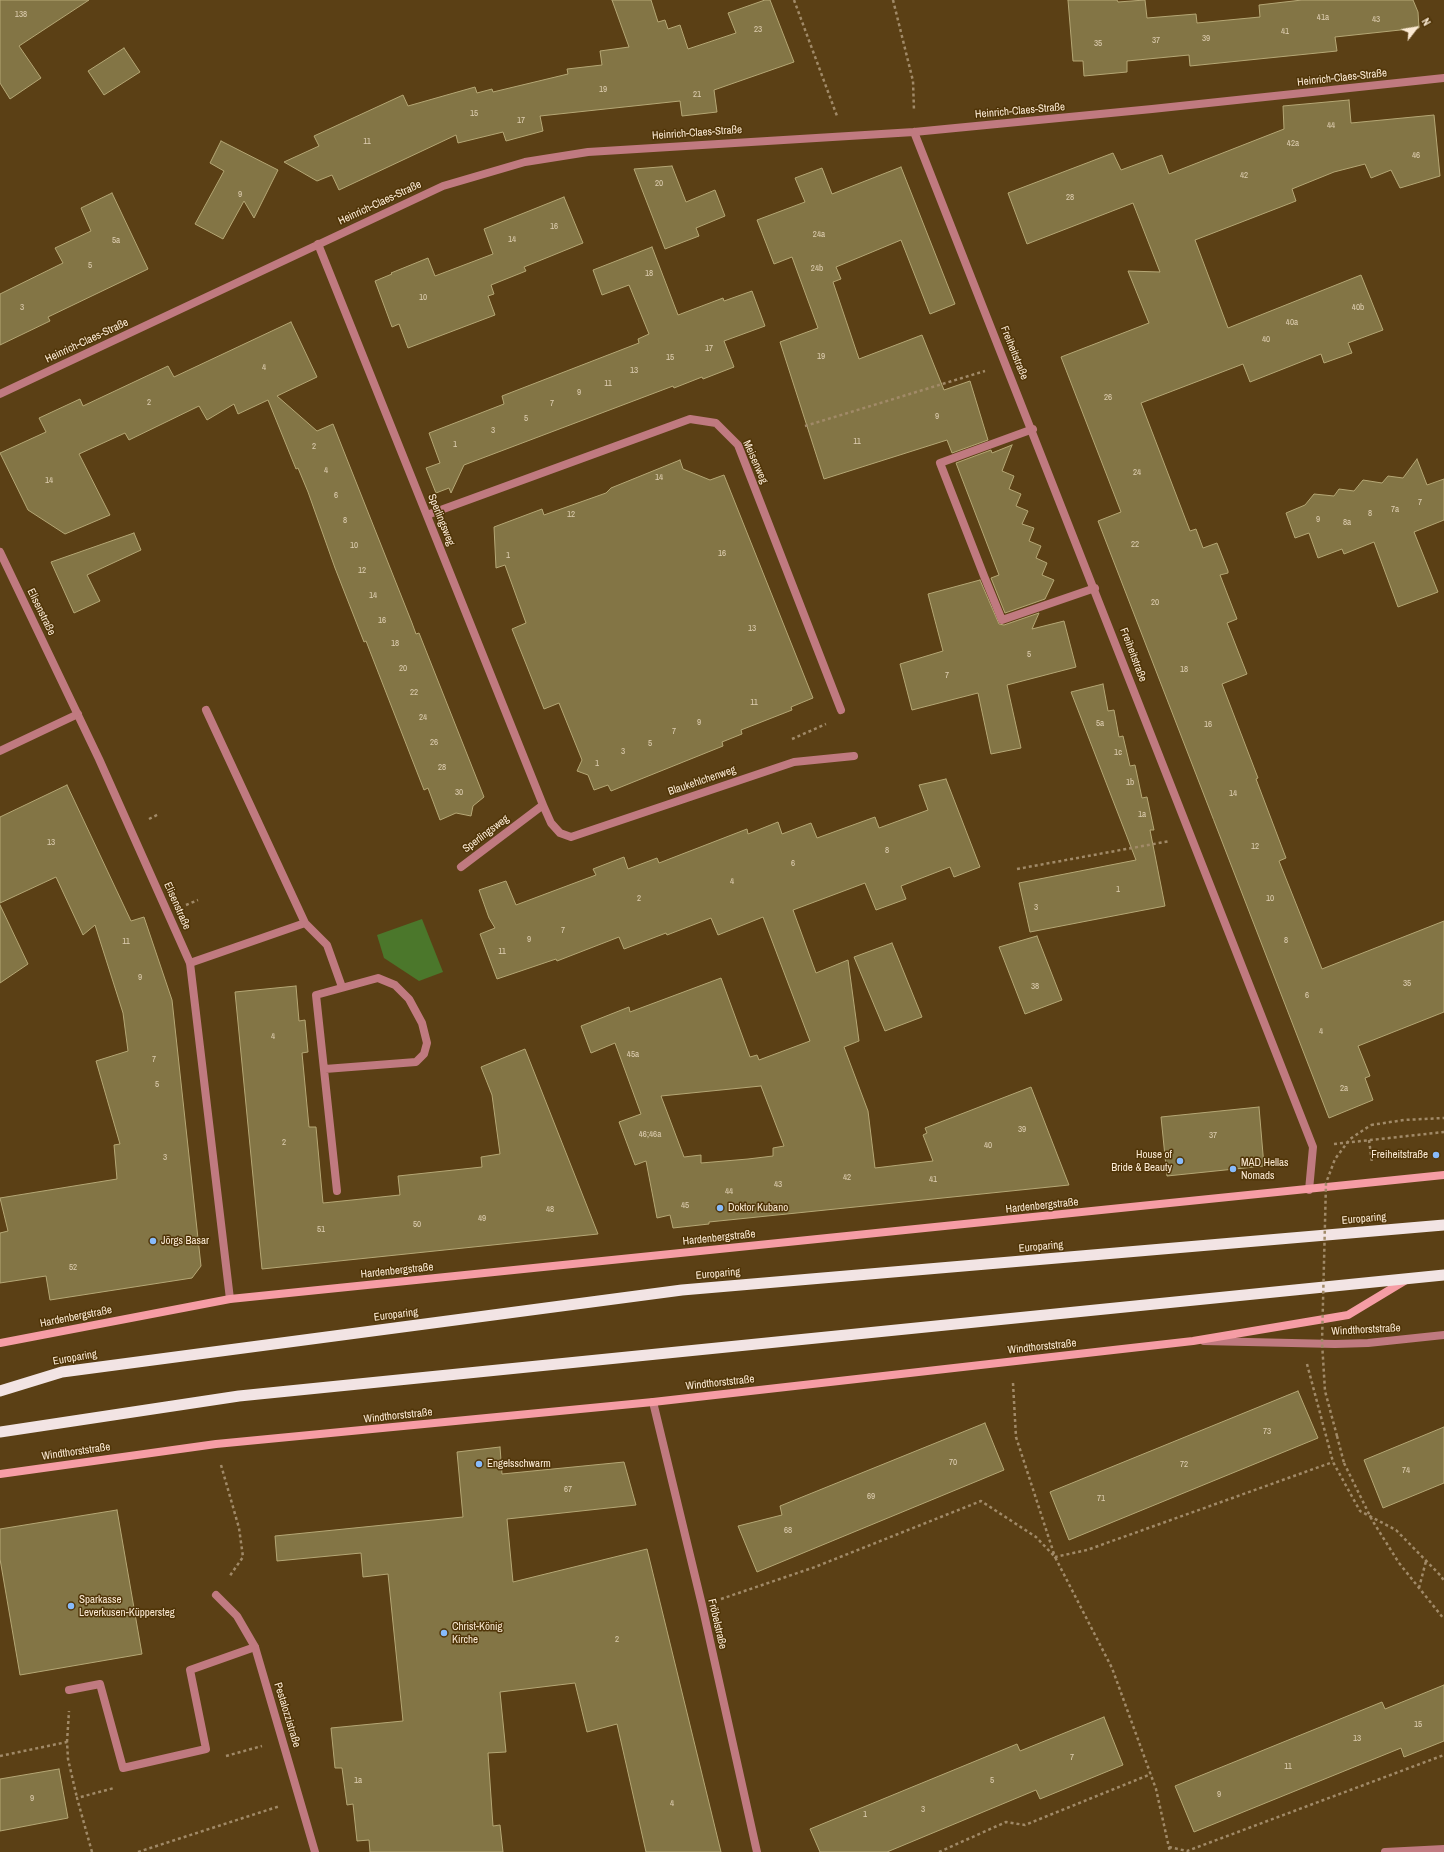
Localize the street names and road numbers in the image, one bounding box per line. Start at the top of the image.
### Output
street label: Heinrich-Claes-Straße [1296,67,1388,89]
street label: Heinrich-Claes-Straße [974,100,1066,122]
street label: Heinrich-Claes-Straße [652,123,742,143]
street label: Heinrich-Claes-Straße [336,178,424,228]
street label: Heinrich-Claes-Straße [43,316,131,366]
street label: Freiheitstraße [997,324,1031,382]
street label: Meisenweg [740,438,770,486]
street label: Sperlingsweg [425,492,457,548]
street label: Elisenstraße [24,586,58,638]
street label: Freiheitstraße [1117,626,1149,684]
street label: Blaukehlchenweg [666,763,738,799]
street label: Sperlingsweg [460,812,512,856]
street label: Elisenstraße [161,880,193,932]
street label: Hardenbergstraße [1005,1196,1079,1216]
street label: Europaring [1341,1210,1387,1228]
street label: Hardenbergstraße [682,1228,756,1248]
street label: Europaring [1018,1238,1064,1256]
street label: Hardenbergstraße [360,1261,434,1281]
street label: Europaring [695,1265,741,1283]
street label: Hardenbergstraße [39,1304,113,1330]
street label: Europaring [373,1306,419,1324]
street label: Windthorststraße [1331,1322,1401,1338]
street label: Windthorststraße [1007,1337,1077,1357]
street label: Europaring [52,1348,98,1368]
street label: Windthorststraße [685,1373,755,1393]
street label: Windthorststraße [363,1406,433,1426]
street label: Windthorststraße [41,1441,111,1463]
street label: Fröbelstraße [705,1598,729,1650]
street label: Pestalozzistraße [271,1681,303,1749]

